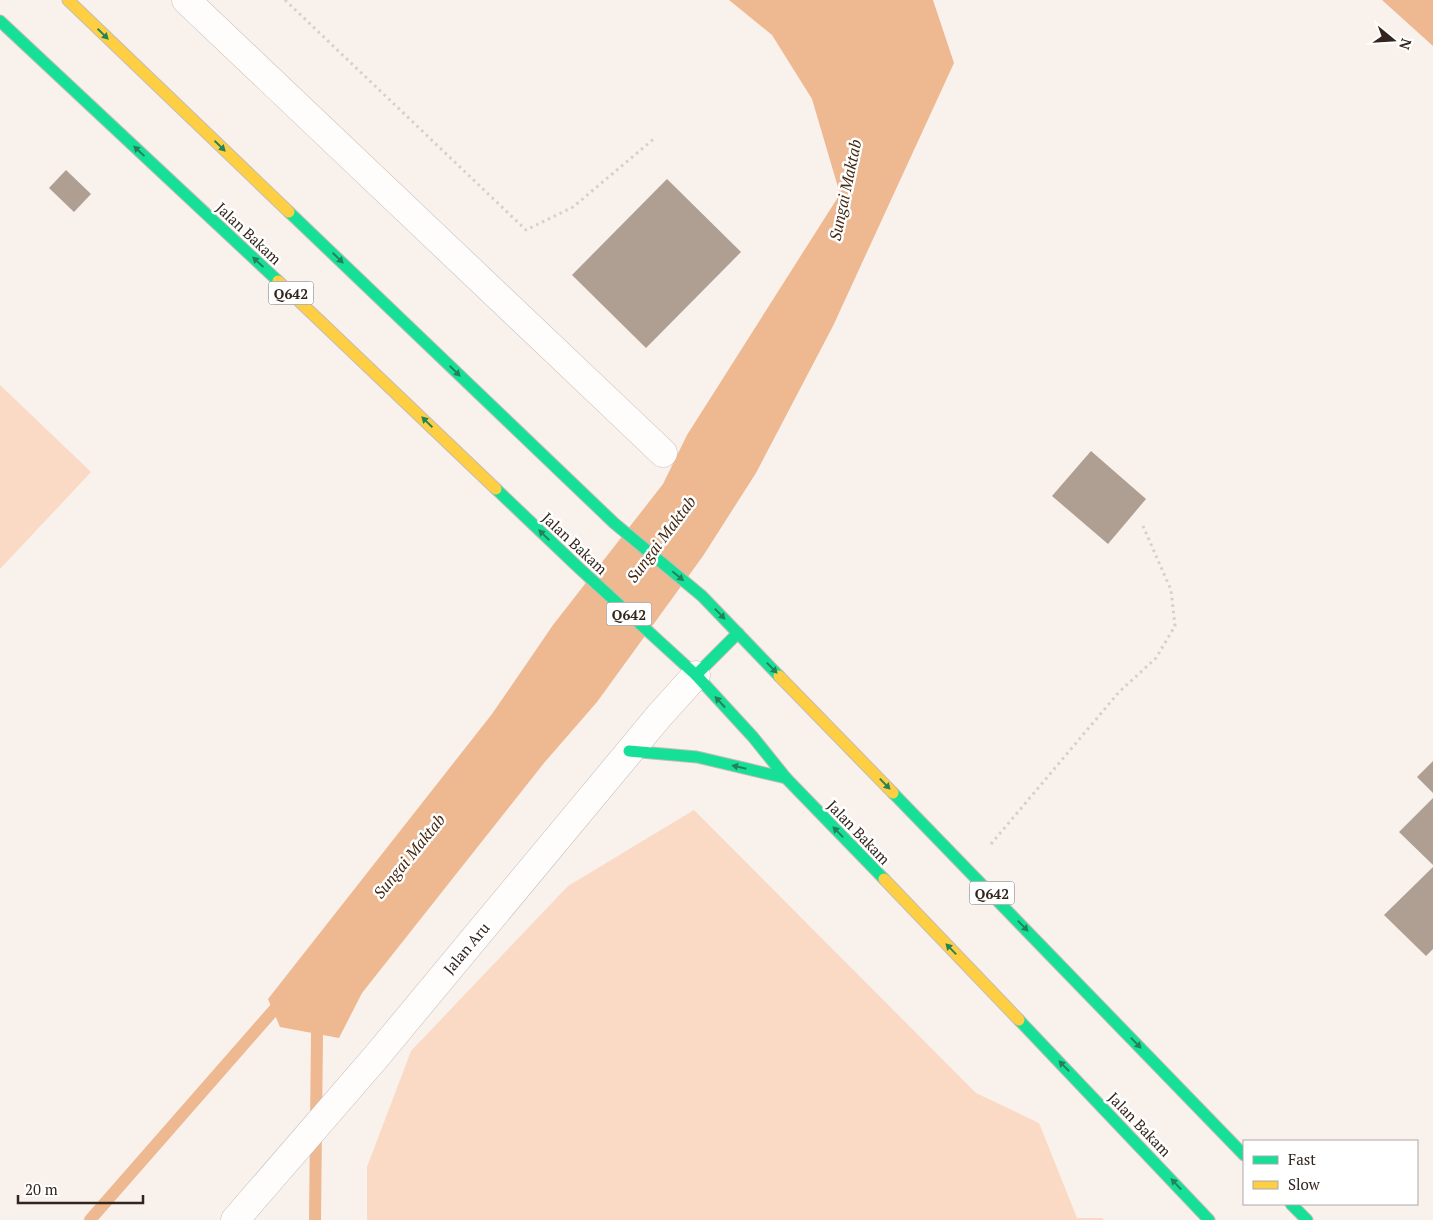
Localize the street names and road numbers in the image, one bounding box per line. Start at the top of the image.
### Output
street label: Jalan Bakam [212,198,286,268]
road number: Q642 [268,282,314,304]
street label: Jalan Bakam [538,508,612,578]
road number: Q642 [606,602,652,626]
street label: Jalan Bakam [823,795,895,869]
road number: Q642 [970,881,1014,904]
street label: Jalan Aru [439,918,494,978]
street label: Jalan Bakam [1104,1087,1176,1161]

